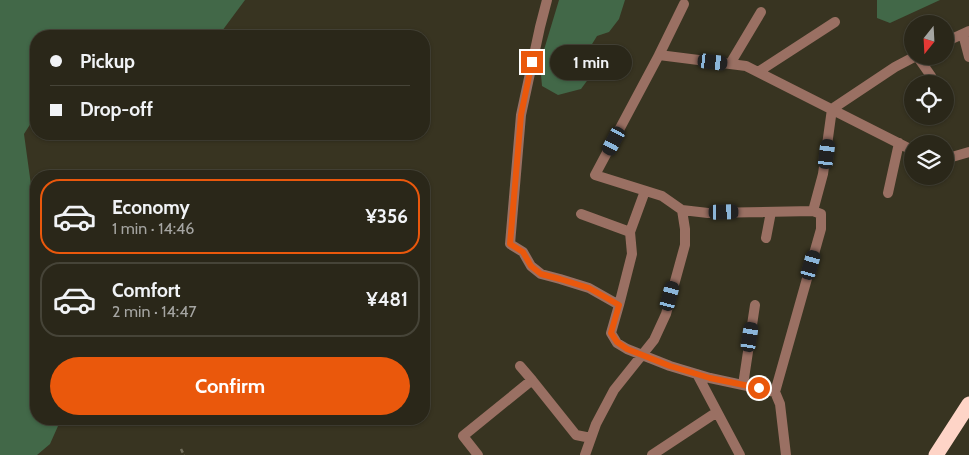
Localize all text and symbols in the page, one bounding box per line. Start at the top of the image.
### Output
north arrow [904,15,954,65]
map controls [904,15,954,185]
callout: 1 min [550,44,632,80]
text: Pickup [80,50,135,73]
route end [521,51,543,73]
text: 1 min [573,53,609,72]
car [697,53,728,71]
button: locate [904,75,954,125]
text: Drop-off [80,98,153,121]
car [600,124,627,158]
button: layers [904,135,954,185]
car [817,138,836,170]
icon: car [52,194,97,239]
text: Economy [112,196,190,219]
car [708,204,739,220]
text: ¥356 [365,205,408,228]
text: 1 min · 14:46 [112,219,194,238]
car [799,249,822,281]
icon: car [52,277,97,322]
text: Comfort [112,279,181,302]
car [658,280,681,312]
text: ¥481 [366,288,408,311]
text: 2 min · 14:47 [112,302,196,321]
car [740,321,759,353]
button: Confirm [50,357,410,415]
route start [748,377,770,399]

